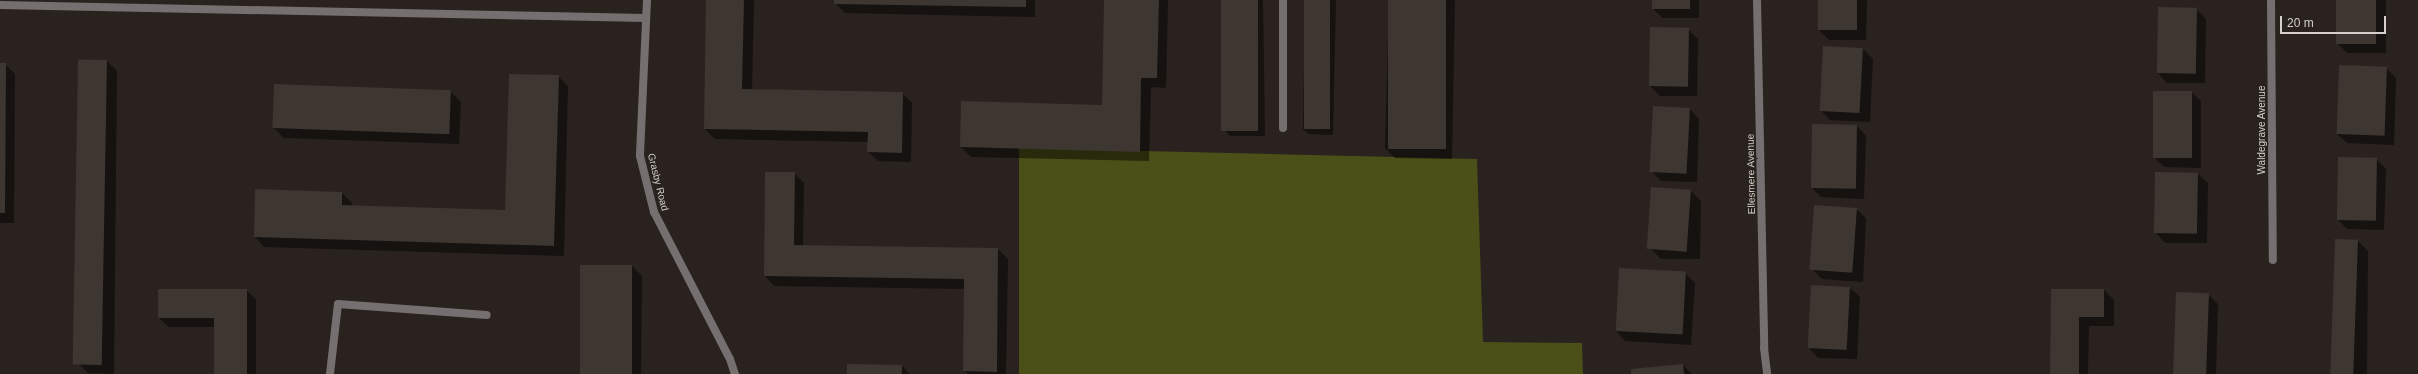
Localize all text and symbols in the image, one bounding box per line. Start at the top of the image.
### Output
scale bar [2282,8,2388,34]
text: 20 m [2287,16,2314,30]
street label: Waldegrave Avenue [2256,85,2268,175]
street label: Ellesmere Avenue [1744,133,1758,215]
street label: Grasby Road [645,152,671,212]

